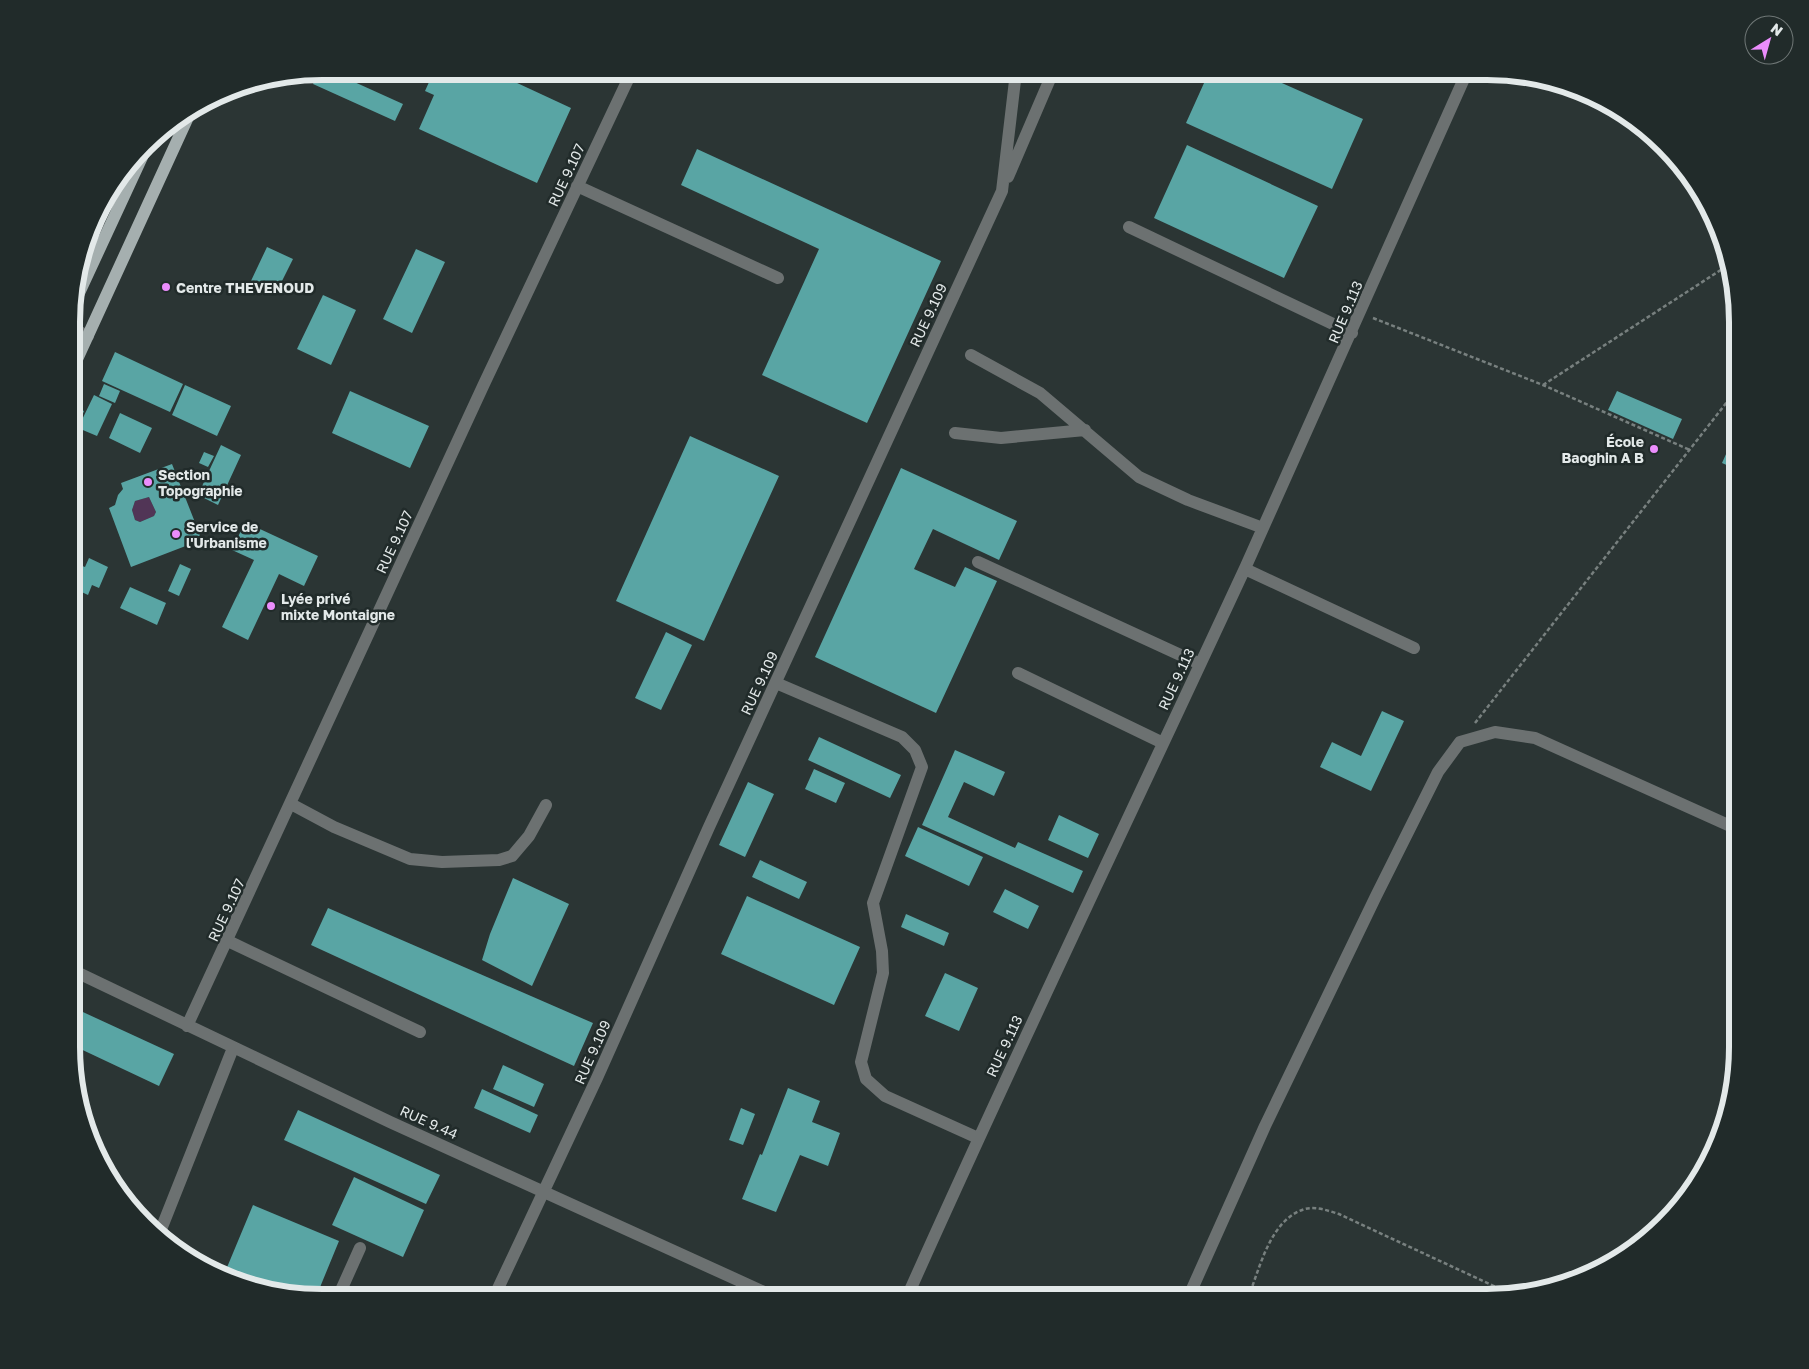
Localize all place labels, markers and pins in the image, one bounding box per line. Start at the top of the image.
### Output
place label: Centre THEVENOUD [176,279,314,296]
marker: Centre THEVENOUD [160,281,172,293]
place label: École Baoghin A B [1561,433,1644,466]
marker: École Baoghin A B [1648,443,1660,455]
place label: Section Topographie [158,466,243,499]
marker: Section Topographie [142,476,154,488]
place label: Service de l'Urbanisme [186,518,267,551]
marker: Service de l'Urbanisme [170,528,182,540]
place label: Lyée privé mixte Montaigne [281,590,395,623]
marker: Lyée privé mixte Montaigne [265,600,277,612]

